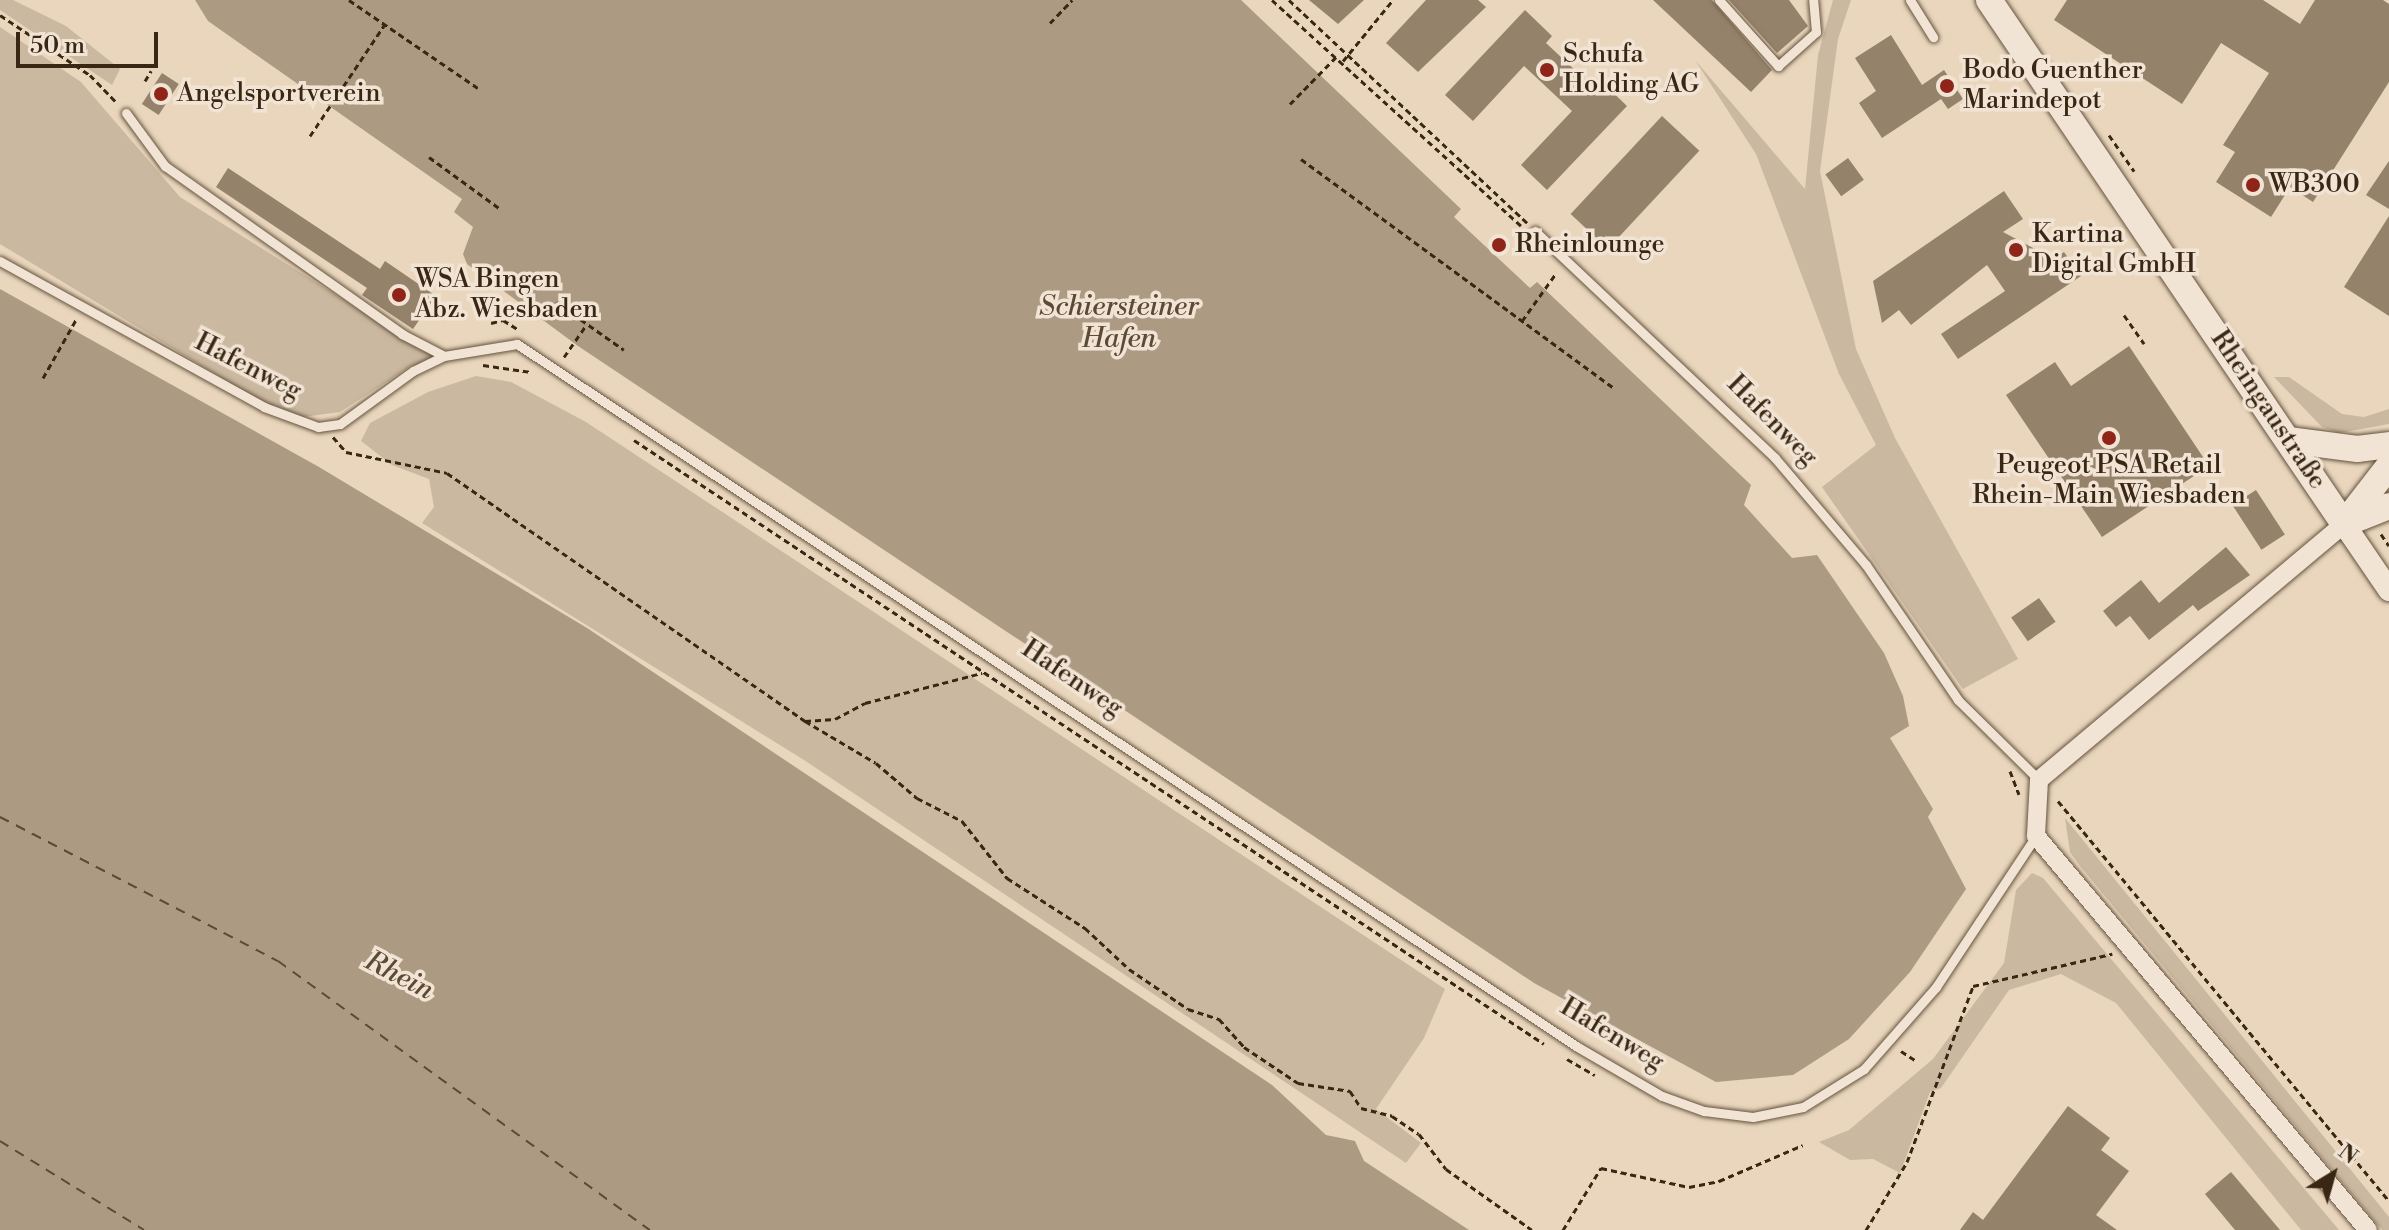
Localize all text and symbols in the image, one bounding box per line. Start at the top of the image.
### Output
scale bar [20,16,162,66]
text: 50 m [30,31,85,61]
place label: Schufa Holding AG [1563,39,1699,100]
place label: Bodo Guenther Marindepot [1963,55,2143,116]
marker: Schufa Holding AG [1538,61,1556,79]
marker: Bodo Guenther Marindepot [1938,77,1956,95]
place label: Angelsportverein [177,78,380,110]
marker: Angelsportverein [152,85,170,103]
place label: WB300 [2269,169,2360,201]
marker: WB300 [2244,176,2262,194]
place label: Kartina Digital GmbH [2032,219,2196,280]
place label: Rheinlounge [1515,229,1665,261]
marker: Rheinlounge [1490,236,1508,254]
marker: Kartina Digital GmbH [2007,241,2025,259]
place label: WSA Bingen Abz. Wiesbaden [415,264,598,326]
marker: WSA Bingen Abz. Wiesbaden [390,286,408,304]
water label: Schiersteiner Hafen [1039,290,1199,356]
street label: Rheingaustraße [2203,325,2333,495]
street label: Hafenweg [189,327,307,407]
street label: Hafenweg [1720,369,1824,473]
marker: Peugeot PSA Retail Rhein-Main Wiesbaden [2100,429,2118,447]
place label: Peugeot PSA Retail Rhein-Main Wiesbaden [1972,450,2246,512]
street label: Hafenweg [1015,634,1129,724]
water label: Rhein [359,945,439,1007]
street label: Hafenweg [1554,992,1670,1078]
north arrow [2293,1134,2373,1214]
text: N [2333,1138,2363,1170]

